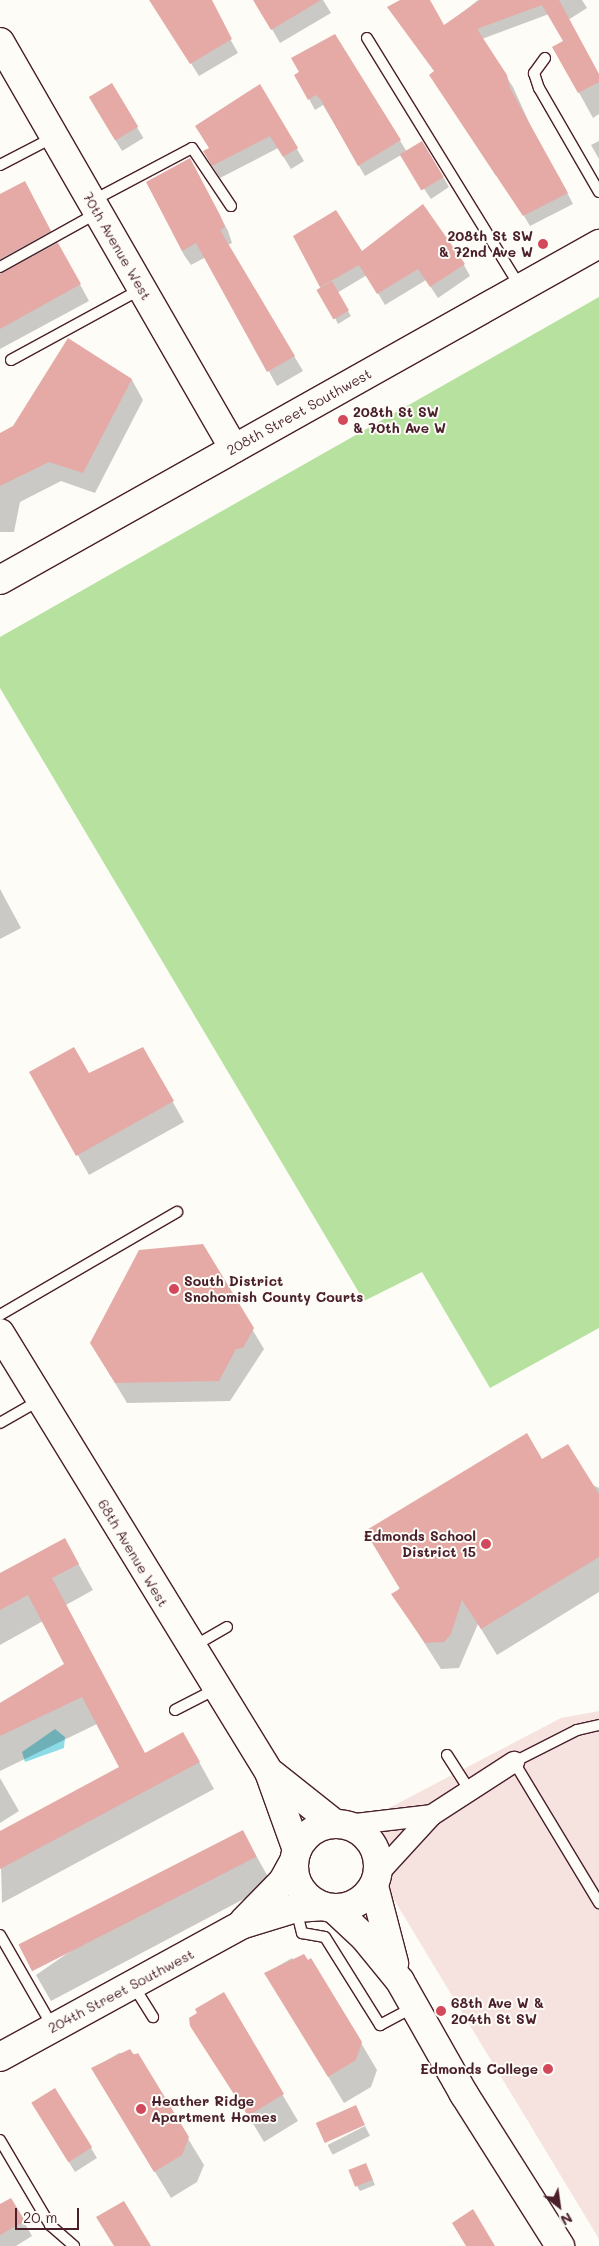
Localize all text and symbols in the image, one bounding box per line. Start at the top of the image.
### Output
street label: 70th Avenue West [79,189,155,303]
place label: 208th St SW & 72nd Ave W [439,228,533,260]
marker: 208th St SW & 72nd Ave W [537,238,549,250]
street label: 208th Street Southwest [224,365,374,459]
place label: 208th St SW & 70th Ave W [353,404,446,437]
marker: 208th St SW & 70th Ave W [337,414,349,426]
place label: South District Snohomish County Courts [184,1273,363,1305]
marker: South District Snohomish County Courts [168,1283,180,1295]
street label: 68th Avenue West [94,1496,172,1610]
place label: Edmonds School District 15 [364,1528,476,1560]
marker: Edmonds School District 15 [480,1538,492,1550]
street label: 204th Street Southwest [45,1945,197,2037]
place label: 68th Ave W & 204th St SW [451,1995,544,2028]
marker: 68th Ave W & 204th St SW [435,2005,447,2017]
place label: Edmonds College [420,2061,538,2077]
marker: Edmonds College [542,2063,554,2075]
place label: Heather Ridge Apartment Homes [151,2093,277,2126]
marker: Heather Ridge Apartment Homes [135,2103,147,2115]
north arrow [534,2181,584,2231]
scale bar [18,2198,81,2230]
text: 20 m [23,2207,57,2227]
text: N [557,2209,576,2230]

